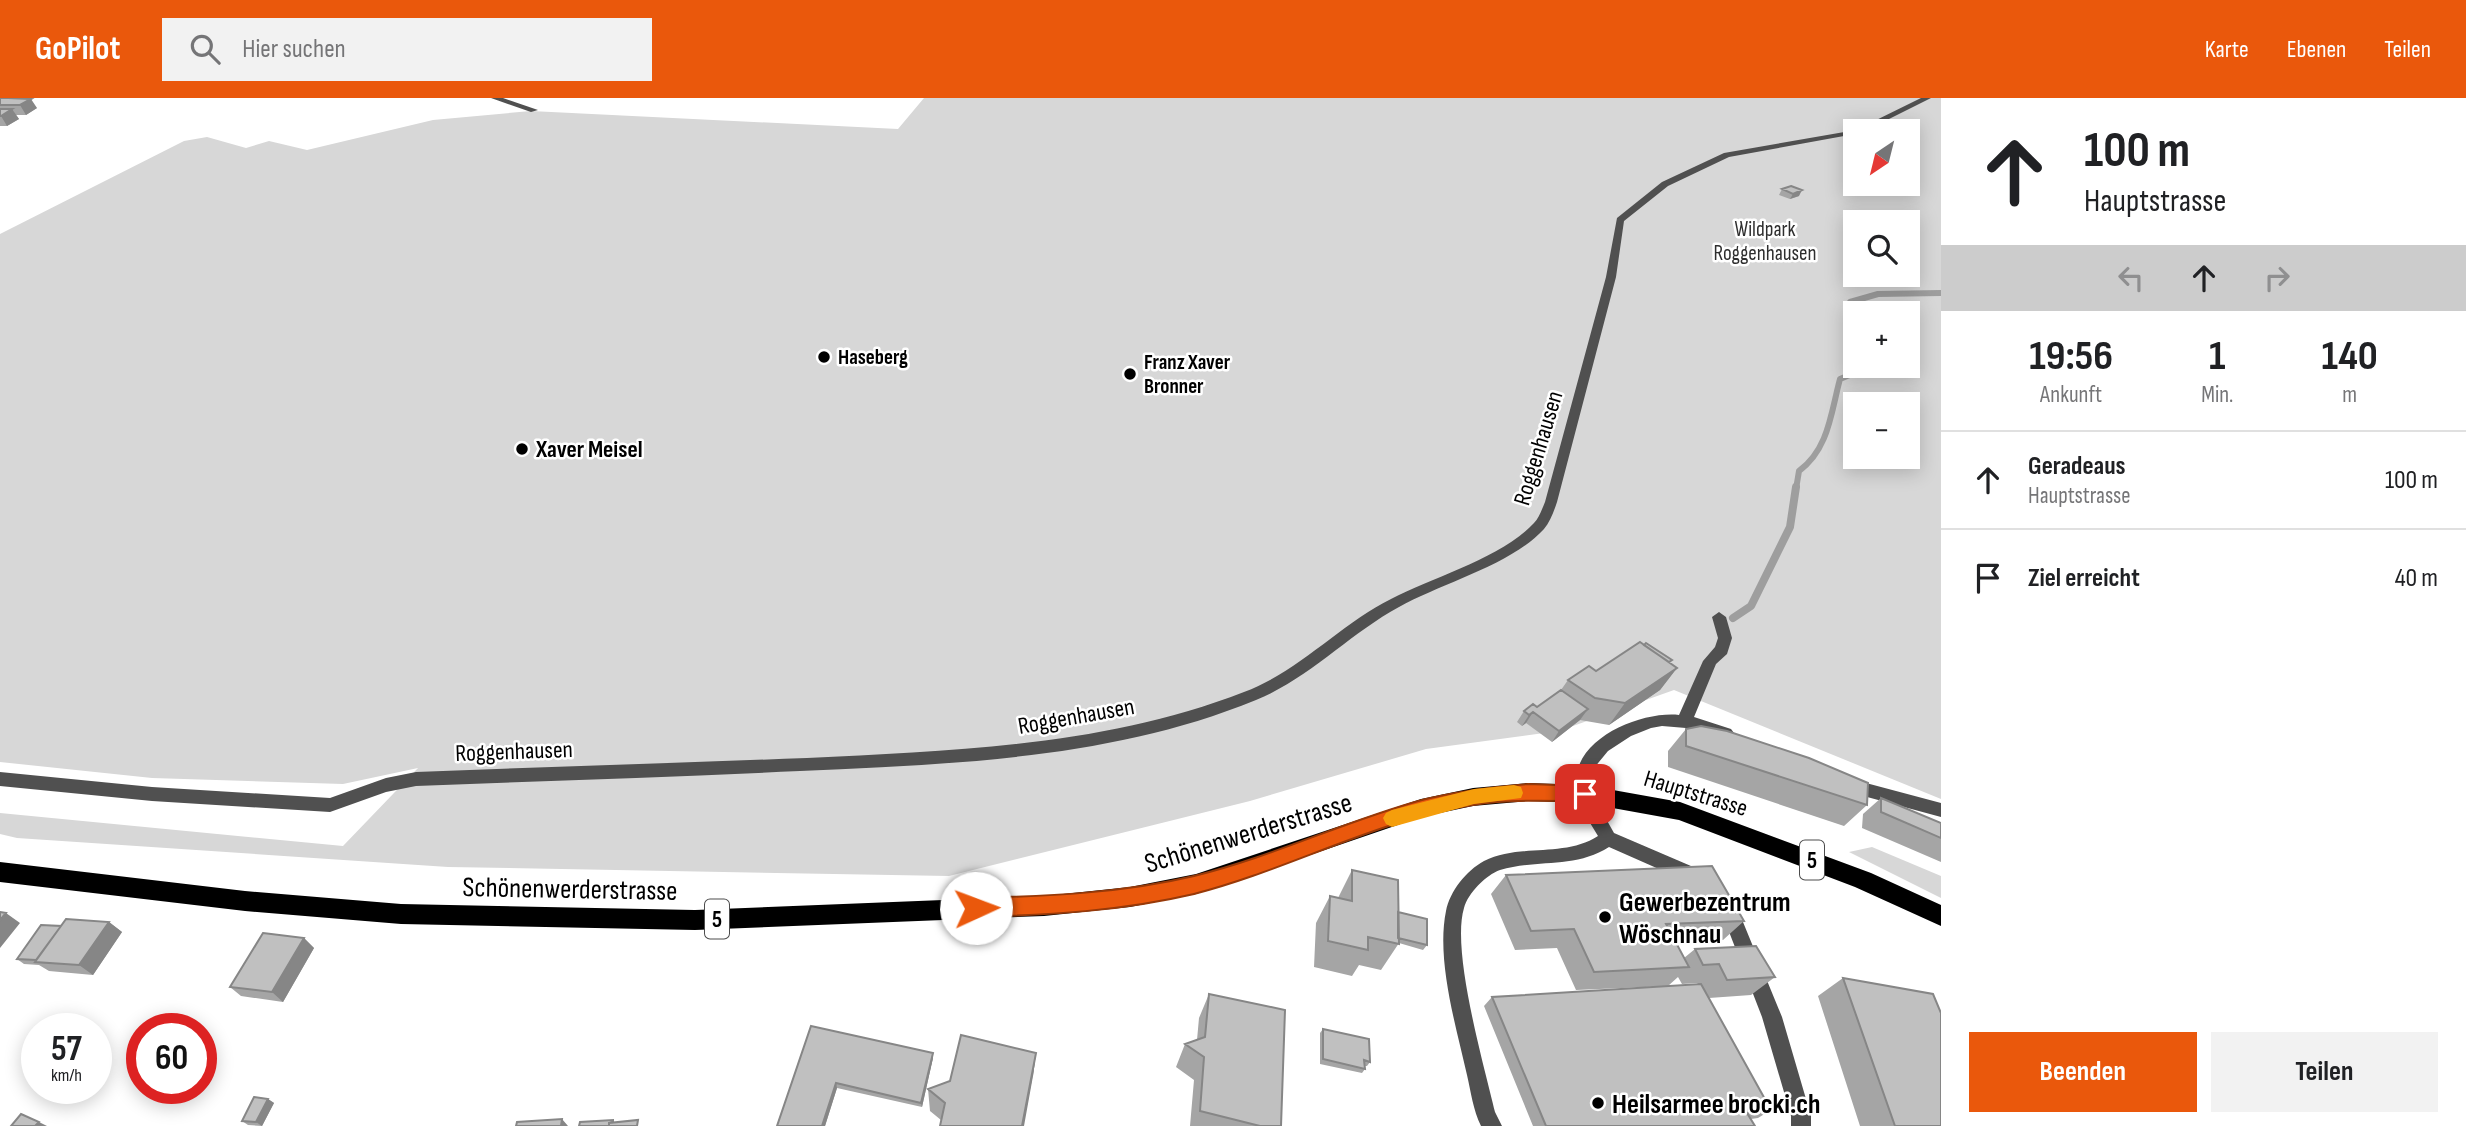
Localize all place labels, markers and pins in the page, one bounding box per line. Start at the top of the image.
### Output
place label: Haseberg [838,345,908,370]
marker: Haseberg [816,349,832,365]
place label: Franz Xaver Bronner [1144,350,1231,399]
marker: Franz Xaver Bronner [1122,366,1138,382]
place label: Xaver Meisel [535,435,643,464]
marker: Xaver Meisel [514,441,530,457]
pin [1555,764,1615,824]
place label: Gewerbezentrum Wöschnau [1619,886,1791,951]
marker: Gewerbezentrum Wöschnau [1597,909,1613,925]
place label: Heilsarmee brocki.ch [1612,1088,1820,1121]
marker: Heilsarmee brocki.ch [1590,1095,1606,1111]

